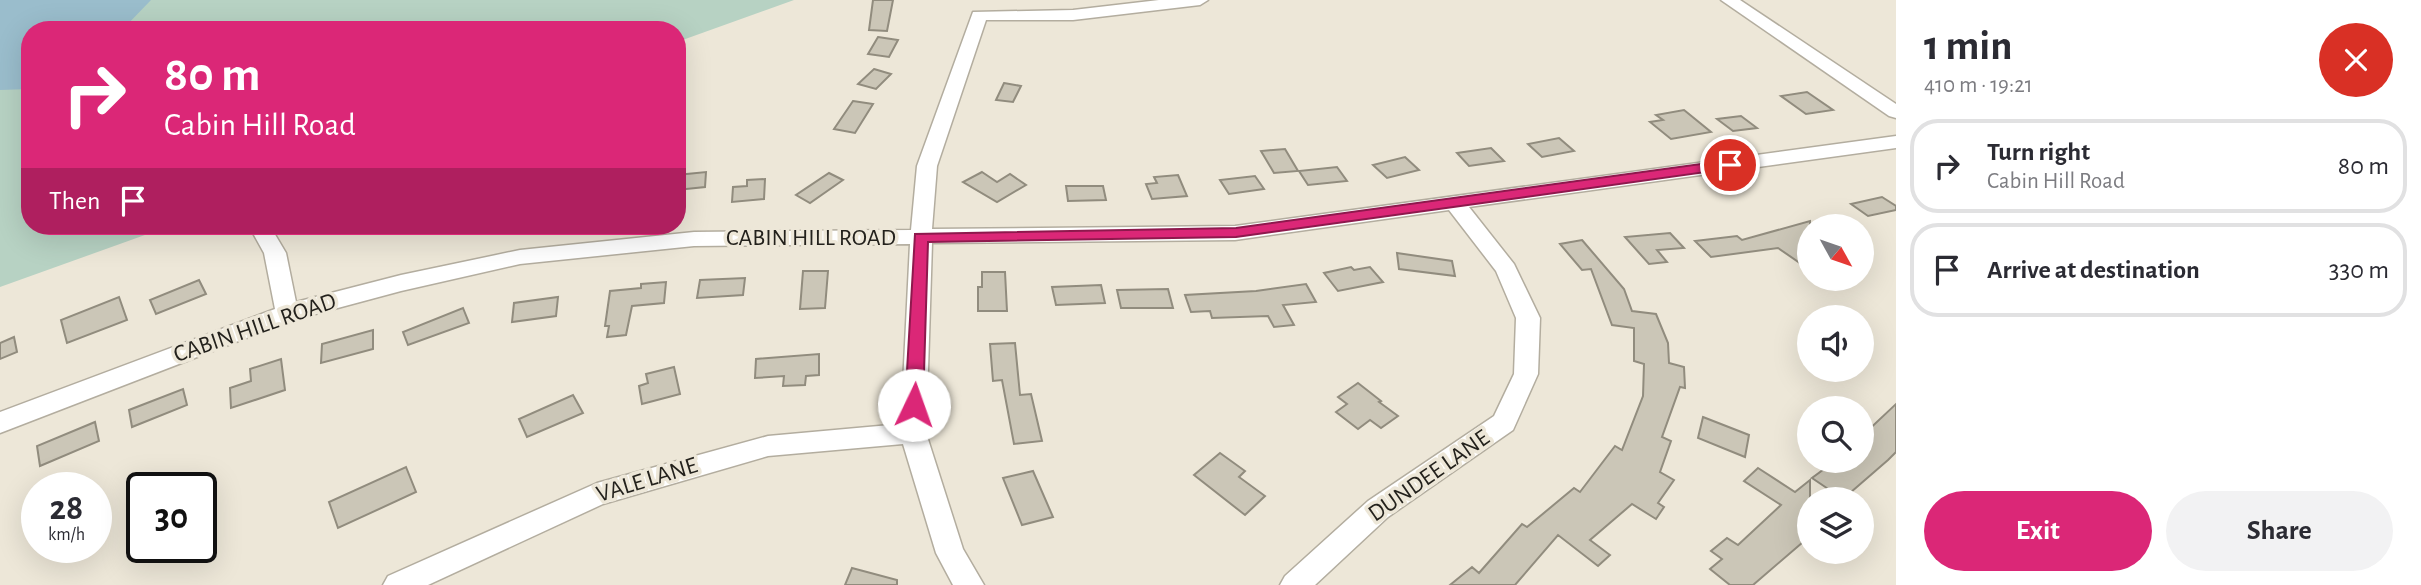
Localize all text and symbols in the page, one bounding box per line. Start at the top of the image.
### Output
button: close [2319,23,2393,97]
text: 1 min [1924,25,2013,67]
icon: right [49,49,140,140]
text: 80 m [164,51,261,100]
text: 410 m · 19:21 [1924,74,2033,97]
text: Cabin Hill Road [164,109,356,141]
pin [1700,135,1760,195]
text: Turn right [1987,139,2090,165]
icon: arrive [1711,146,1749,184]
icon: right [1928,147,1966,185]
text: 80 m [2338,153,2389,179]
text: Cabin Hill Road [1987,170,2125,193]
icon: arrive [114,182,152,220]
text: Then [49,188,100,214]
north arrow [1797,214,1874,290]
map controls [1797,214,1874,564]
street label: CABIN HILL ROAD [726,226,896,250]
icon: arrive [1928,251,1966,289]
text: Arrive at destination [1987,257,2200,283]
text: 330 m [2329,257,2389,283]
street label: CABIN HILL ROAD [171,289,339,367]
button: sound [1797,305,1874,382]
position arrow [877,368,951,442]
button: search [1797,396,1874,473]
street label: DUNDEE LANE [1364,425,1494,526]
street label: VALE LANE [594,453,701,507]
speed limit sign: 30 [126,472,217,563]
button: layers [1797,487,1874,564]
text: 28 [50,491,83,526]
button: Exit [1924,491,2152,571]
button: Share [2166,491,2393,571]
text: km/h [48,526,85,544]

